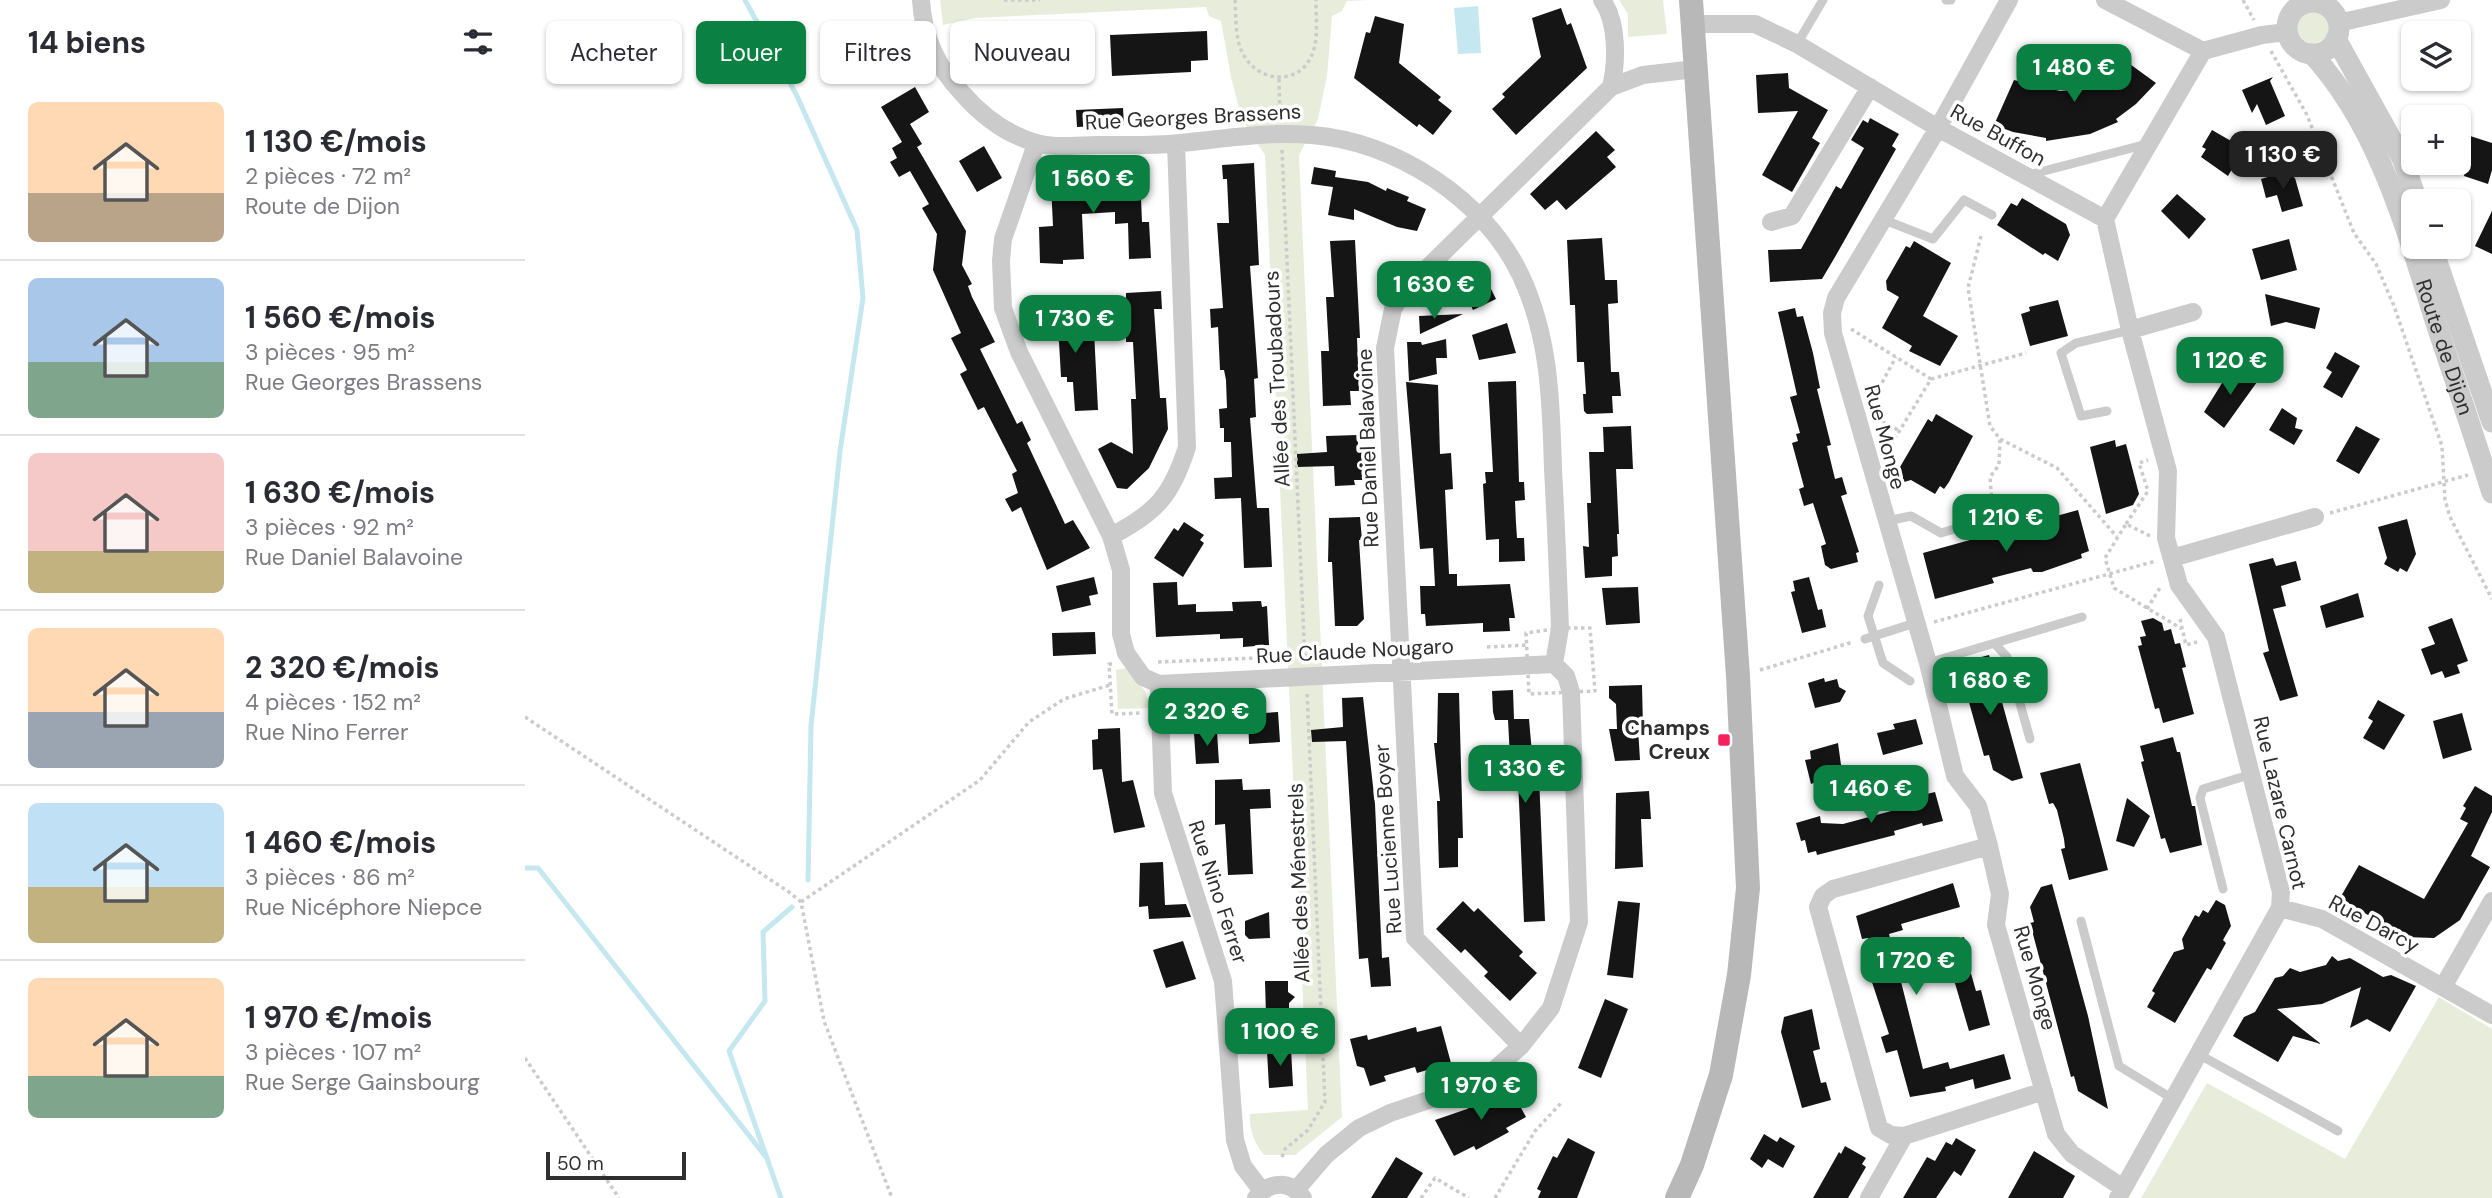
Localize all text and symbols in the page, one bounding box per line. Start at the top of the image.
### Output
chip: Acheter [546,21,682,84]
chip: Louer [696,21,806,84]
chip: Filtres [820,21,936,84]
chip: Nouveau [950,21,1095,84]
map controls [2401,21,2471,259]
button: layers [2401,21,2471,91]
text: 14 biens [28,23,146,62]
icon: filters [459,23,497,61]
pin: 1 480 € [2009,44,2139,104]
text: 1 480 € [2032,52,2116,82]
street label: Rue Georges Brassens [1084,97,1302,137]
street label: Rue Buffon [1945,97,2051,173]
button: + [2401,105,2471,175]
text: 1 130 €/mois [245,122,427,161]
icon: home [84,130,168,214]
pin: 1 130 € [2218,132,2348,191]
text: 1 130 € [2245,139,2321,169]
pin: 1 560 € [1028,156,1158,215]
text: 2 pièces · 72 m² [245,161,411,191]
text: 1 560 € [1052,163,1134,193]
button: − [2401,189,2471,259]
text: Route de Dijon [245,191,400,221]
pin: 1 630 € [1369,262,1499,321]
text: 1 630 € [1393,269,1475,299]
street label: Allée des Troubadours [1257,270,1297,488]
street label: Route de Dijon [2409,276,2480,419]
pin: 1 730 € [1010,296,1140,355]
text: 1 560 €/mois [245,298,435,337]
text: 1 730 € [1035,303,1115,333]
icon: home [84,306,168,390]
text: 3 pièces · 95 m² [245,337,415,367]
pin: 1 120 € [2165,338,2295,397]
text: 1 120 € [2192,345,2268,375]
street label: Rue Daniel Balavoine [1351,348,1385,548]
text: Rue Georges Brassens [245,367,482,397]
street label: Rue Monge [1858,381,1912,493]
text: 1 630 €/mois [245,473,435,512]
icon: home [84,481,168,565]
pin: 1 210 € [1941,494,2071,554]
text: 1 210 € [1968,502,2044,532]
text: 3 pièces · 92 m² [245,512,414,542]
text: Rue Daniel Balavoine [245,542,463,572]
street label: Rue Claude Nougaro [1255,632,1455,670]
text: 2 320 €/mois [245,648,439,687]
icon: home [84,656,168,740]
pin: 1 680 € [1925,658,2055,717]
text: 1 680 € [1949,665,2031,695]
text: 4 pièces · 152 m² [245,687,421,717]
pin: 2 320 € [1142,688,1272,748]
text: 2 320 € [1164,696,1250,726]
place label: Champs Creux [1625,714,1710,766]
street label: Rue Lazare Carnot [2246,714,2314,892]
text: Rue Nino Ferrer [245,717,408,747]
marker: Champs Creux [1716,732,1732,748]
street label: Rue Lucienne Boyer [1367,743,1409,935]
pin: 1 330 € [1460,746,1590,805]
text: 1 330 € [1484,753,1566,783]
pin: 1 460 € [1806,766,1936,825]
text: 1 460 € [1829,773,1913,803]
street label: Allée des Ménestrels [1282,782,1316,984]
street label: Rue Nino Ferrer [1182,817,1254,968]
text: 1 460 €/mois [245,823,436,862]
icon: home [84,831,168,915]
text: 3 pièces · 86 m² [245,862,415,892]
street label: Rue Darcy [2324,888,2425,960]
text: Rue Nicéphore Niepce [245,892,482,922]
street label: Rue Monge [2007,923,2063,1034]
pin: 1 720 € [1851,937,1981,997]
text: 1 720 € [1877,945,1955,975]
text: 1 970 €/mois [245,998,432,1037]
icon: home [84,1006,168,1090]
pin: 1 100 € [1215,1009,1345,1068]
text: 1 100 € [1241,1016,1319,1046]
text: 3 pièces · 107 m² [245,1037,421,1067]
pin: 1 970 € [1416,1062,1546,1122]
text: Rue Serge Gainsbourg [245,1067,480,1097]
text: 1 970 € [1441,1070,1521,1100]
scale bar [546,1149,686,1181]
text: 50 m [557,1151,604,1176]

